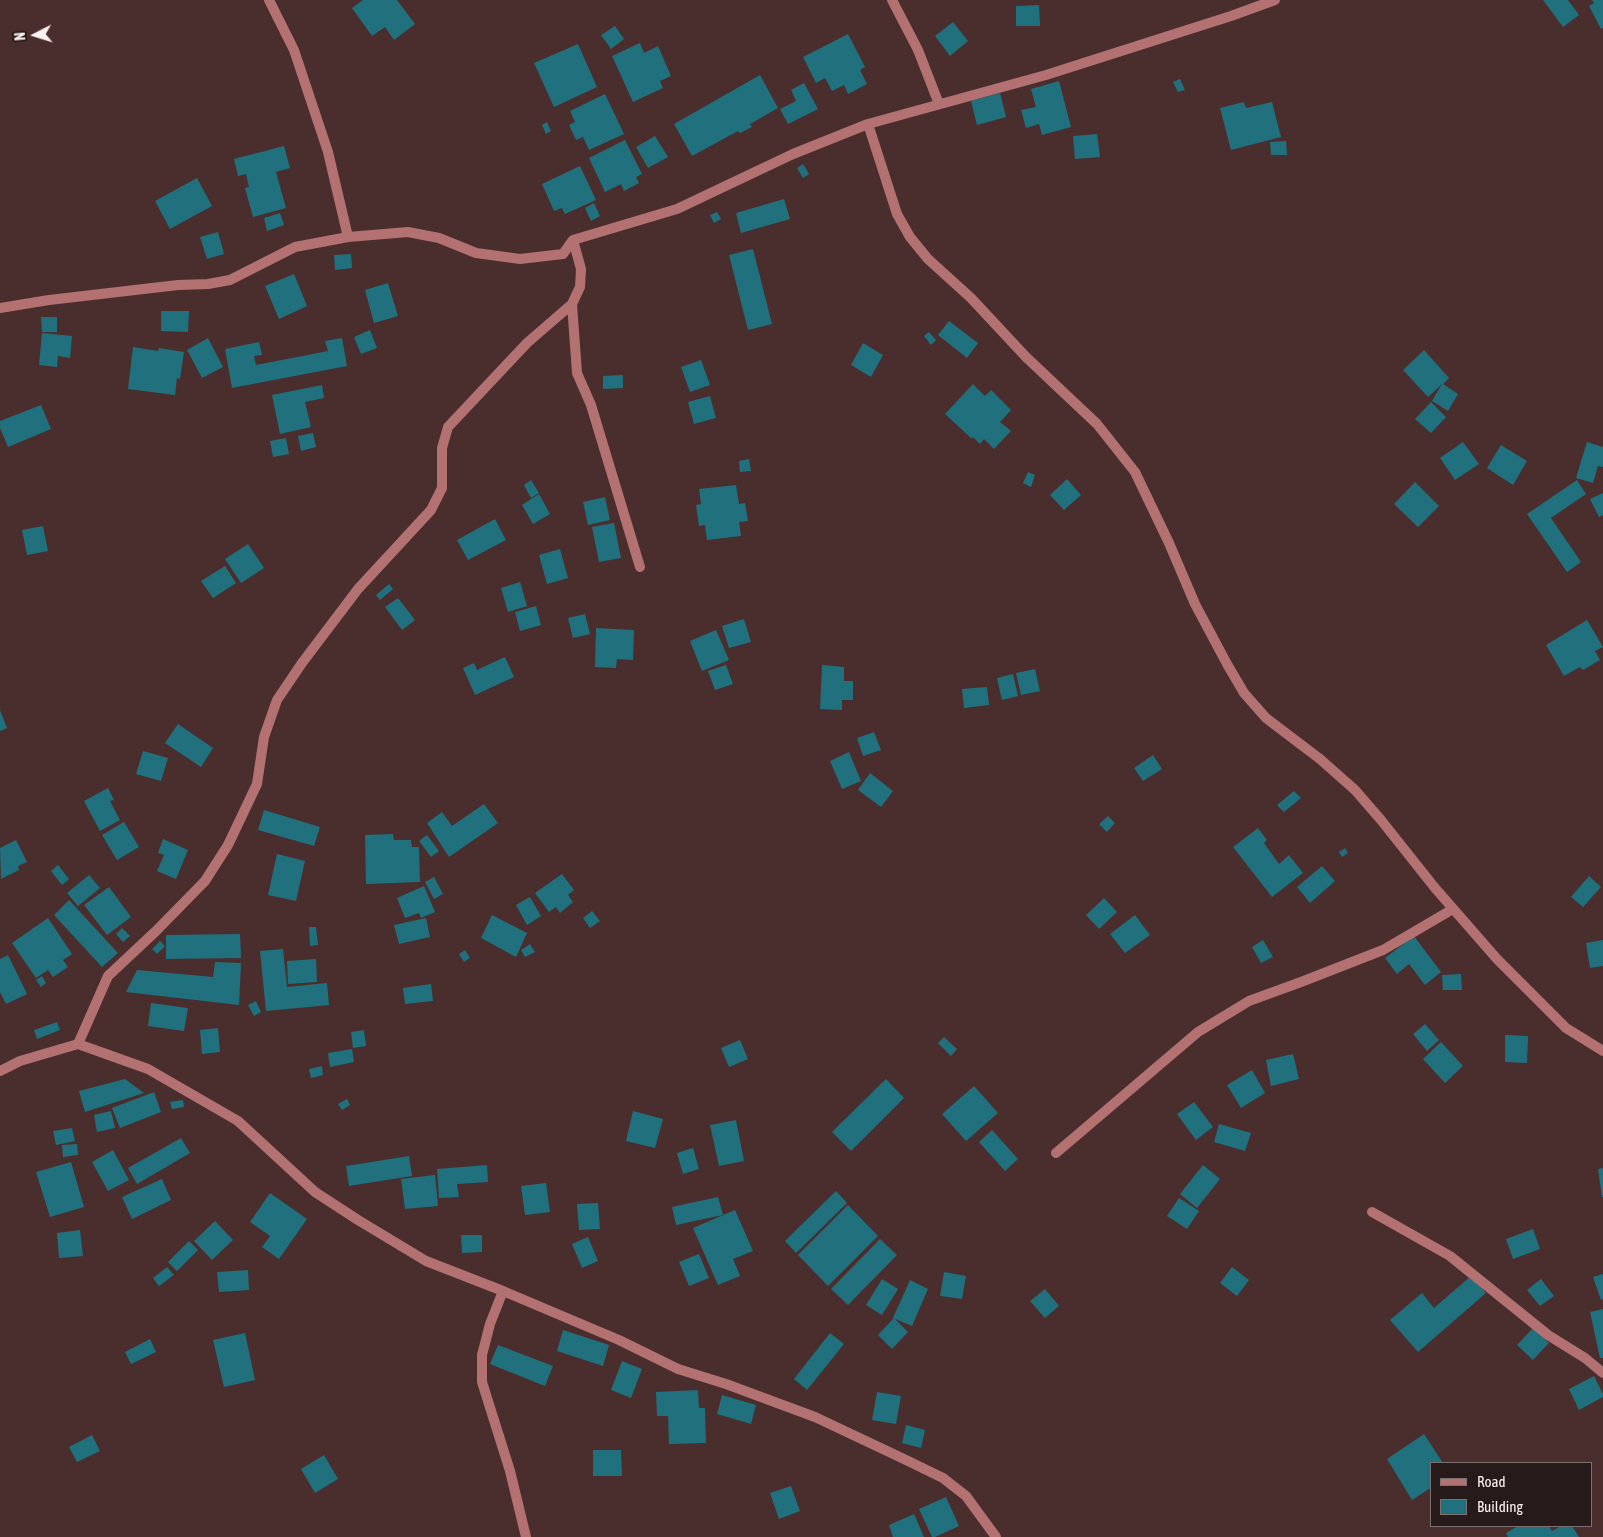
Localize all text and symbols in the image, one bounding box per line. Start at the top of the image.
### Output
north arrow [10,10,60,60]
text: N [12,32,28,41]
legend [1430,1462,1593,1527]
text: Road [1477,1473,1506,1490]
text: Building [1477,1498,1523,1515]

